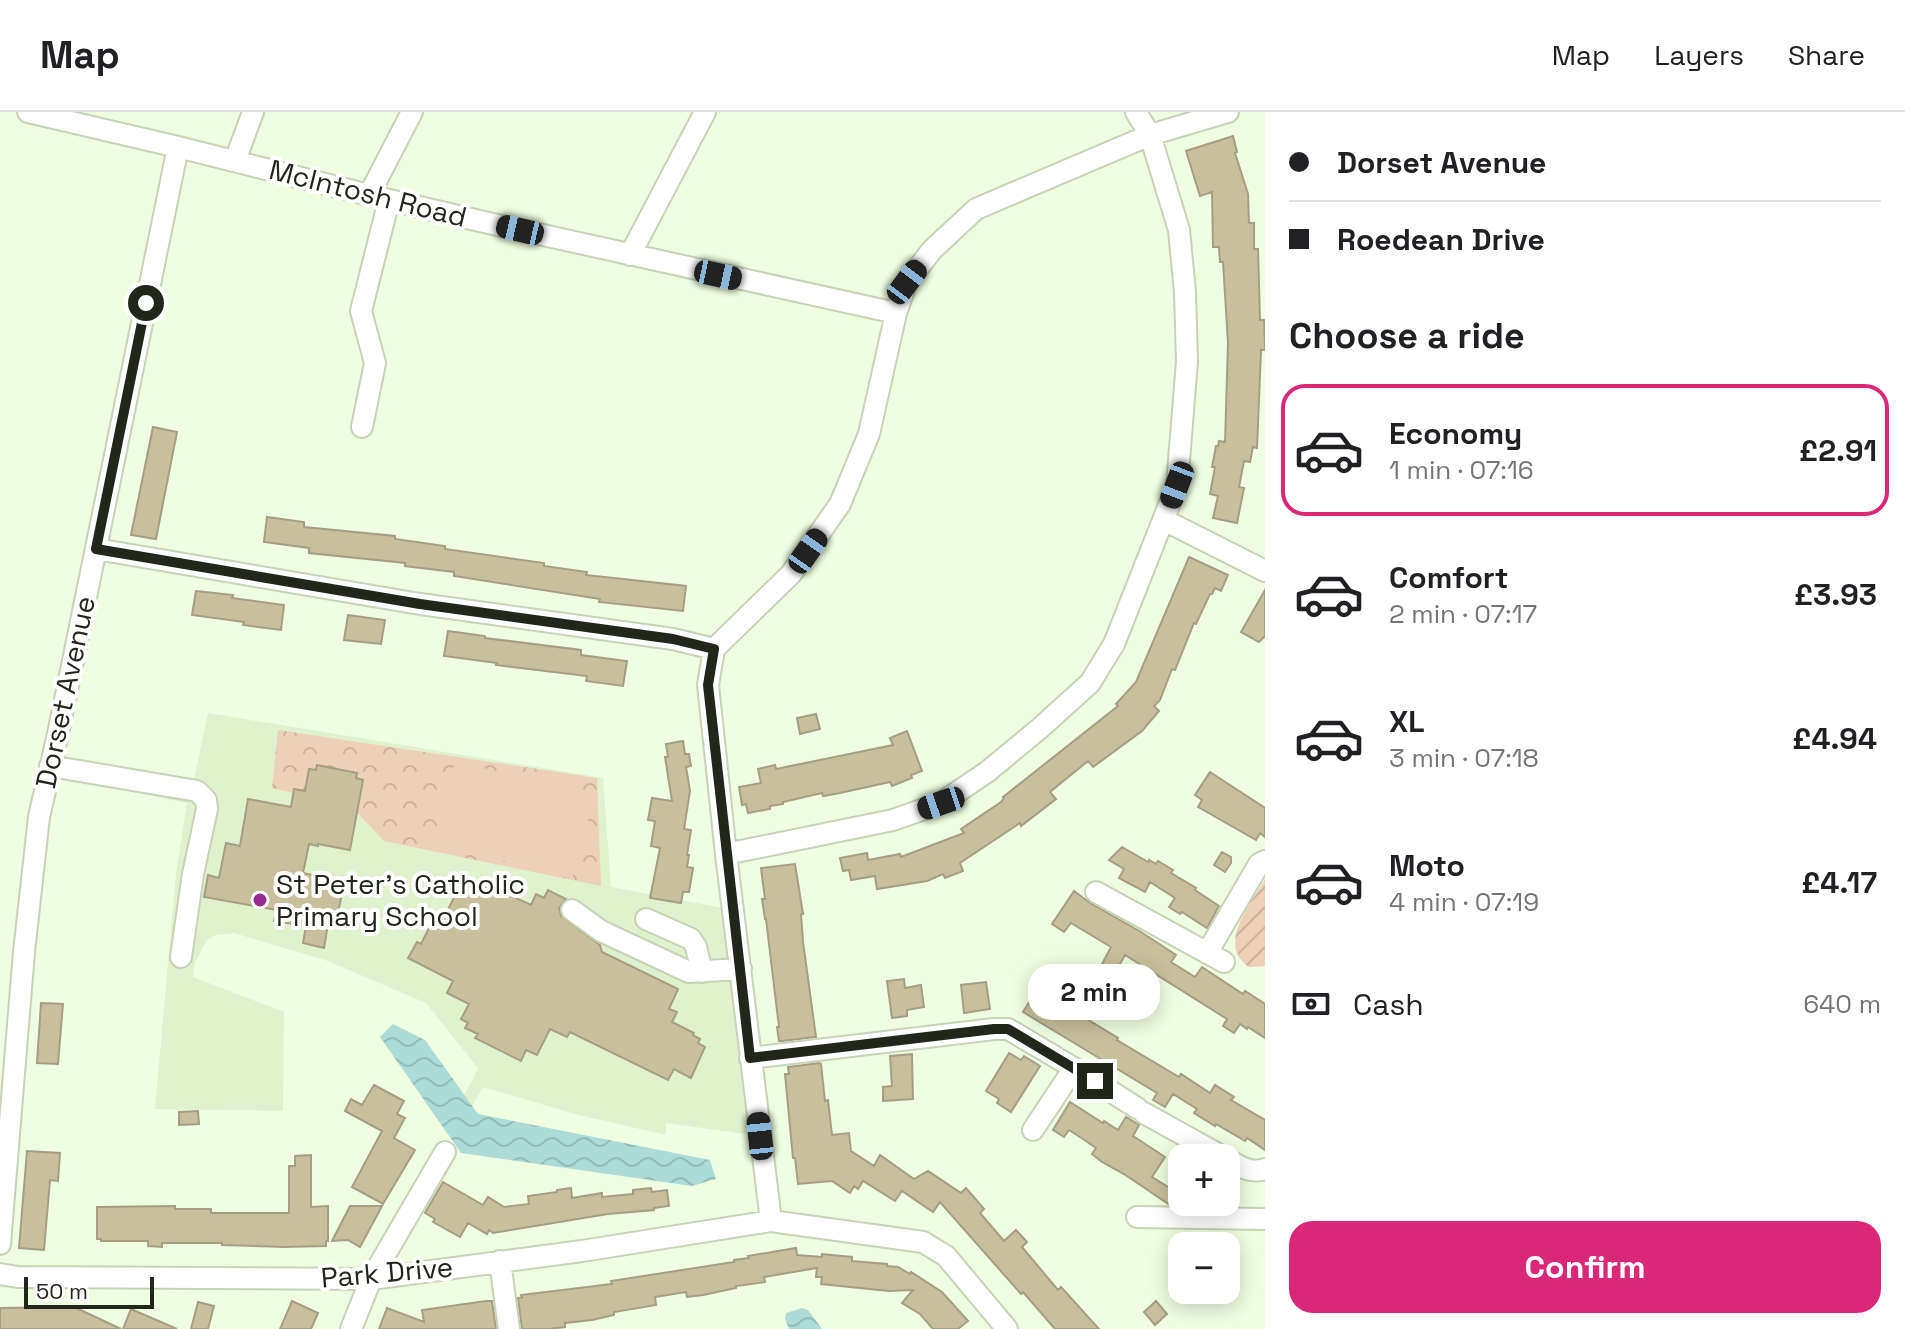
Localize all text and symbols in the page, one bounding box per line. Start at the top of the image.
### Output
text: Map [40,31,120,79]
text: Map [1552,37,1610,73]
text: Layers [1654,37,1744,73]
text: Share [1788,37,1865,73]
text: Dorset Avenue [1337,143,1546,182]
street label: McIntosh Road [266,151,470,235]
car [494,213,546,247]
text: Roedean Drive [1337,220,1545,259]
car [883,256,931,308]
car [692,258,744,292]
route start [128,285,164,321]
text: Choose a ride [1289,313,1525,359]
icon: car [1293,414,1365,486]
text: Economy [1389,414,1522,453]
text: £2.91 [1799,431,1877,470]
text: 1 min · 07:16 [1389,453,1534,487]
car [1157,458,1197,512]
car [784,524,832,578]
icon: car [1293,558,1365,630]
text: Comfort [1389,558,1508,597]
text: £3.93 [1794,575,1877,614]
street label: Dorset Avenue [27,593,103,791]
text: 2 min · 07:17 [1389,597,1537,631]
icon: car [1293,702,1365,774]
text: XL [1389,702,1425,741]
text: £4.94 [1792,719,1877,758]
text: 3 min · 07:18 [1389,741,1539,775]
car [914,784,968,822]
icon: car [1293,846,1365,918]
text: Moto [1389,846,1465,885]
text: £4.17 [1801,863,1877,902]
place label: St Peter's Catholic Primary School [276,866,525,934]
text: 4 min · 07:19 [1389,885,1539,919]
marker: St Peter's Catholic Primary School [251,891,269,909]
callout: 2 min [1029,965,1161,1021]
text: 2 min [1060,975,1128,1009]
icon: cash [1289,982,1333,1026]
text: Cash [1353,985,1424,1024]
text: 640 m [1803,987,1881,1021]
route end [1077,1063,1113,1099]
car [746,1111,774,1161]
map controls [1168,1144,1240,1304]
button: + [1168,1144,1240,1216]
button: Confirm [1289,1221,1881,1313]
button: − [1168,1232,1240,1304]
street label: Park Drive [319,1248,455,1296]
scale bar [24,1273,154,1309]
text: 50 m [36,1277,88,1305]

